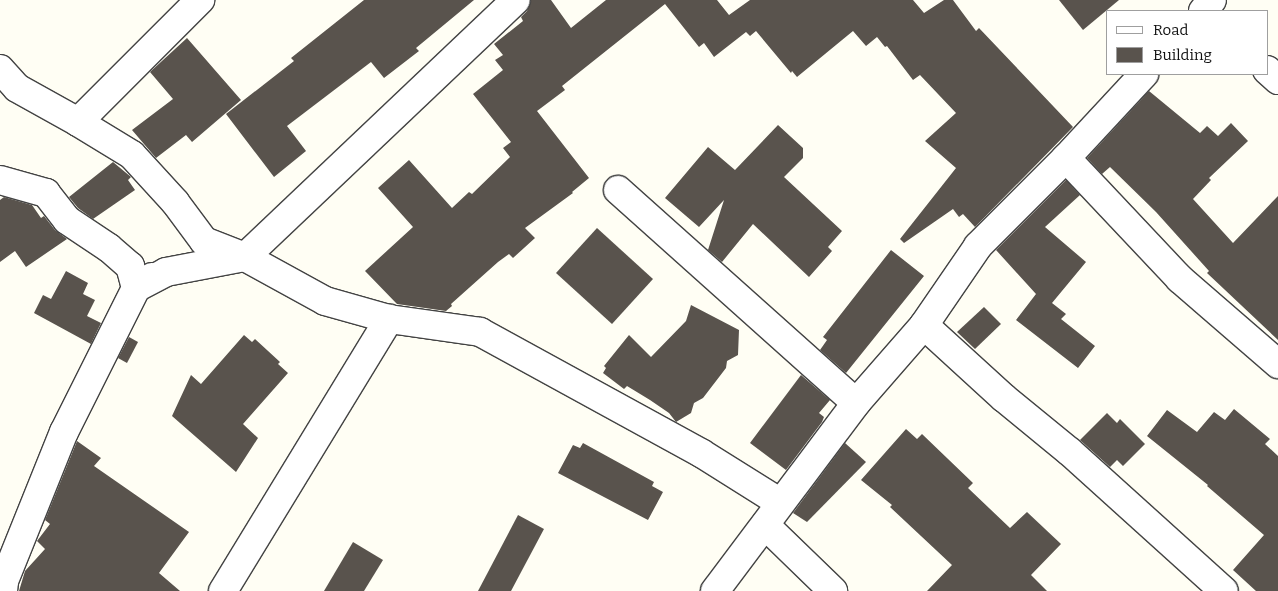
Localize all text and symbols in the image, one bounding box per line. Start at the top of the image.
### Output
legend [1106,10,1268,75]
text: Road [1153,21,1188,39]
text: Building [1153,46,1212,64]

